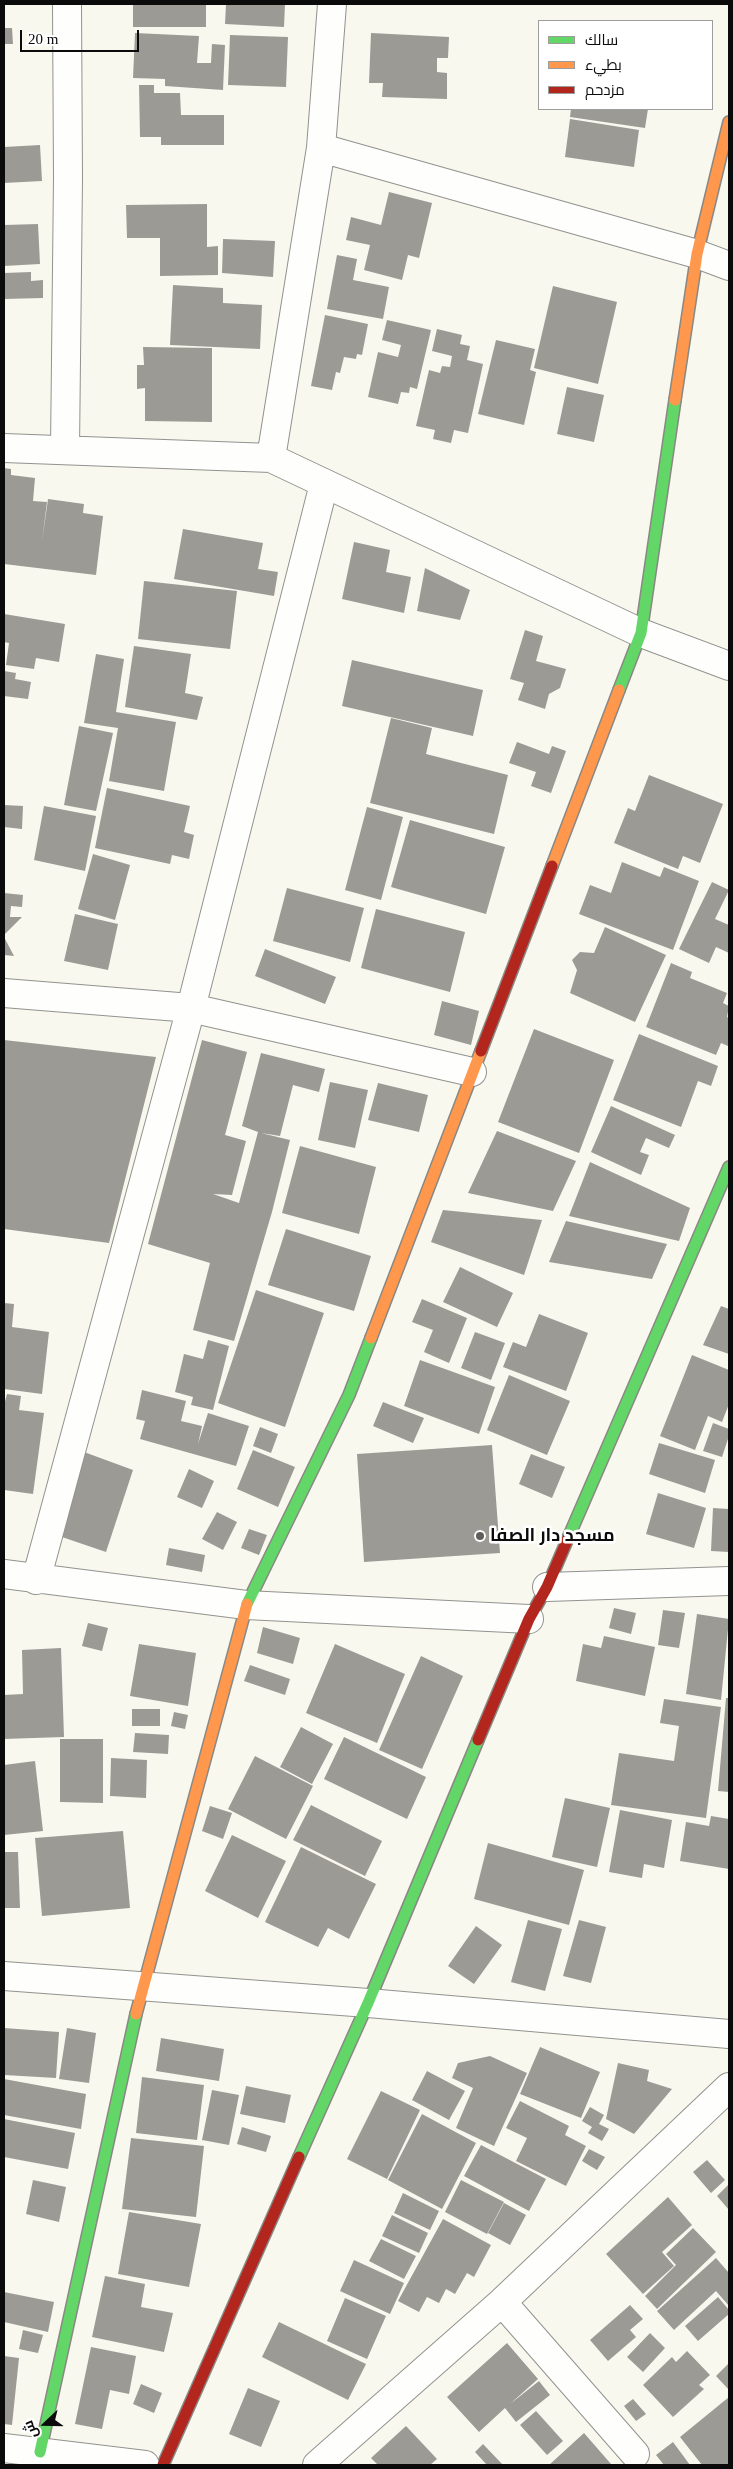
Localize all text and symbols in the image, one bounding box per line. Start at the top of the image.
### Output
scale bar [22,20,141,52]
legend [538,20,713,110]
text: 20 m [28,31,58,47]
text: سالك [585,32,618,48]
text: بطيء [585,57,622,73]
text: مزدحم [585,82,625,98]
place label: مسجد دار الصفا [490,1525,615,1547]
marker: مسجد دار الصفا [474,1530,486,1542]
north arrow [20,2399,70,2449]
text: ش [20,2418,41,2441]

